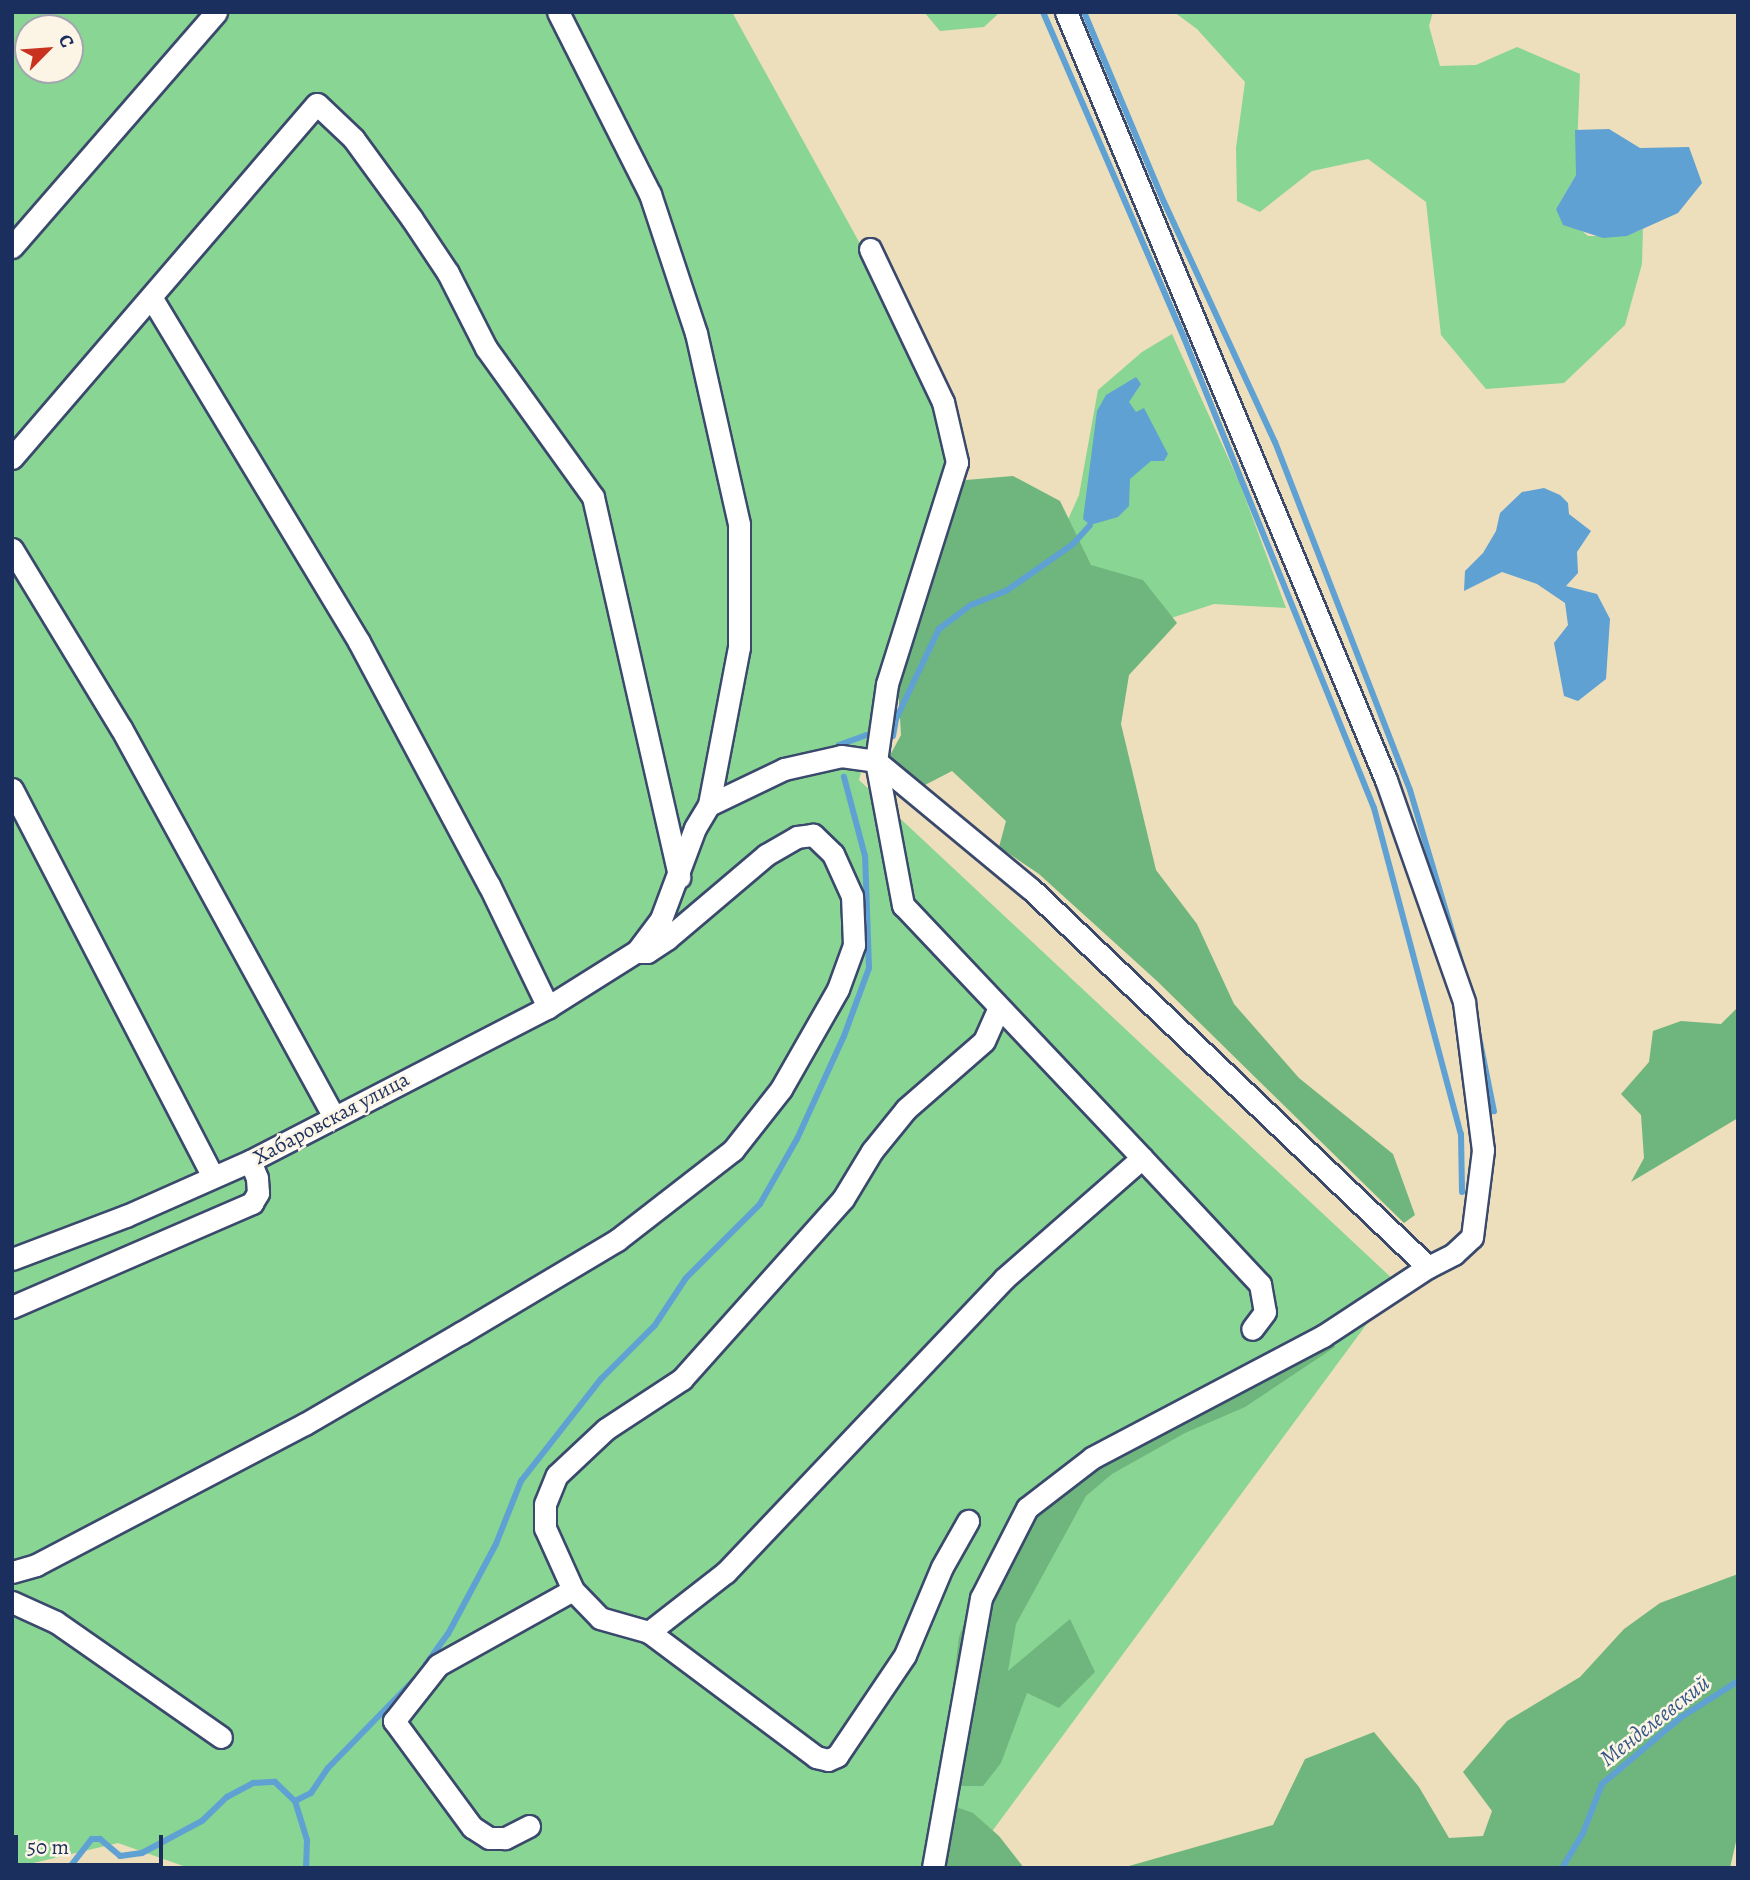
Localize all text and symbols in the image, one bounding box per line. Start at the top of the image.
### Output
north arrow [14,14,84,84]
text: С [52,30,80,52]
street label: Хабаровская улица [249,1066,413,1170]
water label: Менделеевский [1595,1670,1715,1772]
scale bar [18,1820,166,1864]
text: 50 m [27,1833,69,1861]

